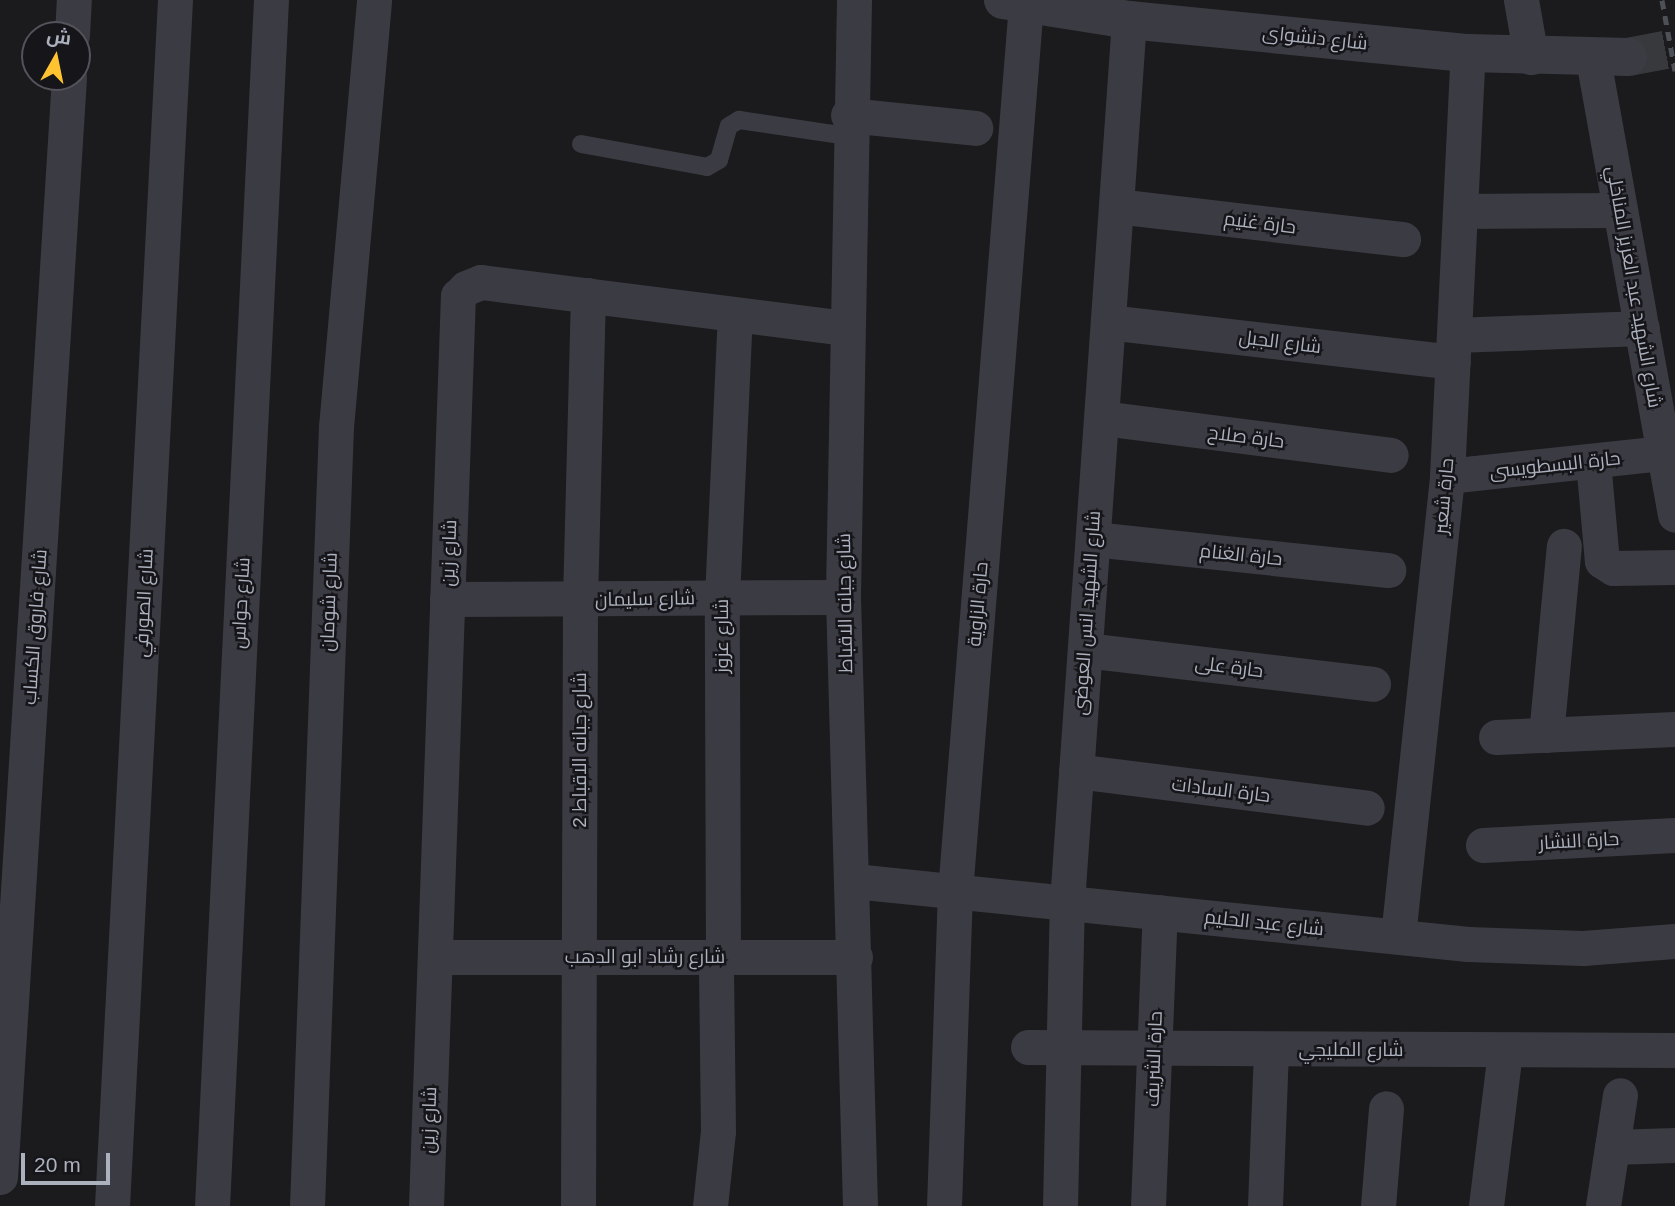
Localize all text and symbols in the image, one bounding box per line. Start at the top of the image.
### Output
north arrow [21,21,91,91]
street label: شارع دنشواى [1261,21,1369,55]
text: ش [45,24,73,49]
street label: شارع الشهيد عبد العزيز المناخلي [1601,164,1667,410]
street label: حارة غنيم [1223,207,1297,239]
street label: شارع الجبل [1238,326,1322,358]
street label: حارة صلاح [1206,421,1286,453]
street label: حارة البسطويسى [1488,447,1622,483]
street label: حارة شعير [1429,457,1459,535]
street label: شارع الشهيد انس العوضى [1068,510,1106,716]
street label: شارع زين [436,519,462,587]
street label: شارع جبانه الاقباط [832,533,858,673]
street label: حارة الغنام [1199,539,1283,571]
street label: شارع فاروق الكساب [18,548,52,706]
street label: شارع الصورفي [130,548,158,658]
street label: شارع شومان [316,552,342,652]
street label: شارع حواس [227,557,255,649]
street label: حارة الزاوية [963,561,993,647]
street label: شارع سليمان [595,587,695,611]
street label: شارع عزوز [711,599,733,673]
street label: حارة على [1193,651,1265,683]
street label: شارع جبانه الاقباط 2 [569,672,591,828]
street label: حارة السادات [1170,773,1272,807]
street label: حارة النشار [1538,828,1620,854]
street label: شارع عبد الحليم [1203,905,1325,941]
street label: شارع رشاد ابو الدهب [565,946,725,968]
street label: حارة الشريف [1141,1011,1167,1107]
street label: شارع المليجي [1299,1039,1403,1061]
street label: شارع زين [416,1086,442,1154]
scale bar [24,1140,114,1184]
text: 20 m [34,1153,81,1176]

